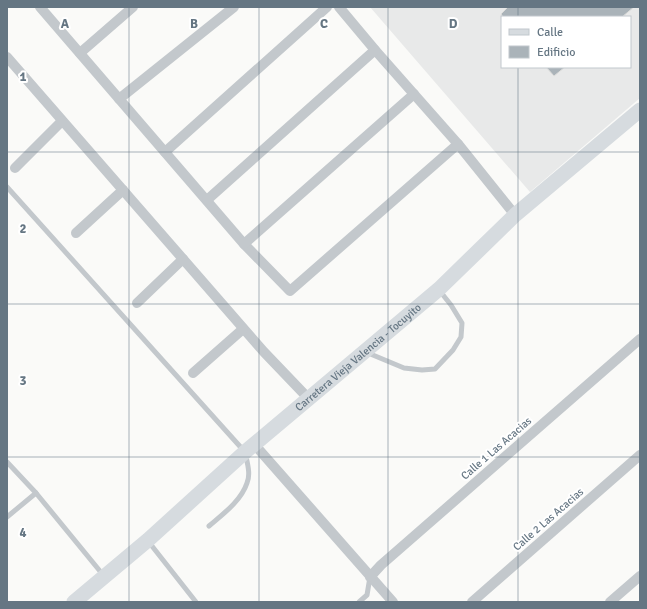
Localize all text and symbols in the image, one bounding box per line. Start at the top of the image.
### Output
text: A [61,16,70,32]
text: B [190,16,198,32]
text: C [320,16,328,32]
text: D [449,16,458,32]
legend [501,16,631,68]
text: Calle [537,25,563,40]
text: Edificio [537,45,575,60]
text: 1 [19,69,27,85]
text: 2 [19,221,27,237]
street label: Carretera Vieja Valencia - Tocuyito [293,301,424,414]
text: 3 [19,373,27,389]
street label: Calle 1 Las Acacias [458,414,534,483]
street label: Calle 2 Las Acacias [510,485,586,554]
text: 4 [19,525,27,541]

